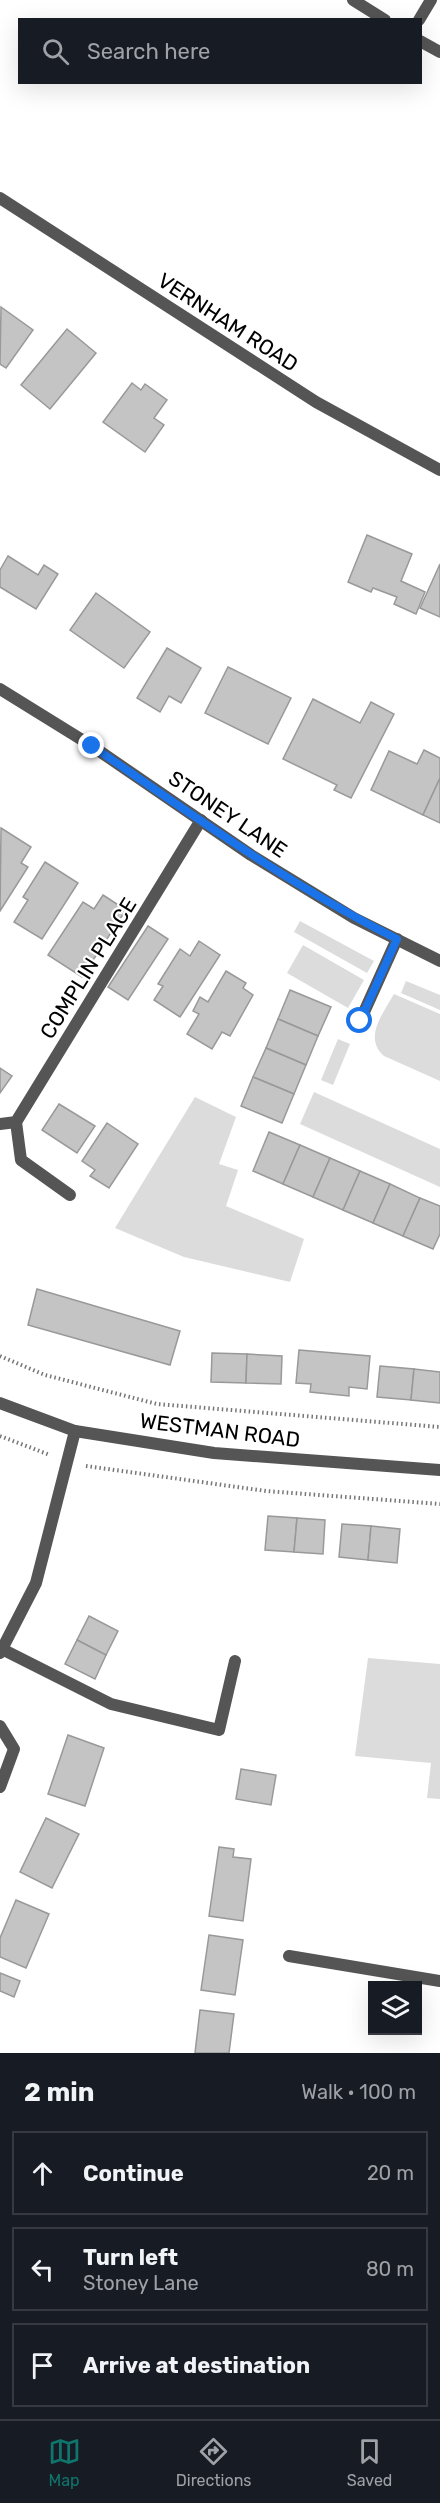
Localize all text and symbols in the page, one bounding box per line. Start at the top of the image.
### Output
search box [18,18,422,84]
icon: search [39,35,72,68]
text: Search here [87,38,210,65]
street label: VERNHAM ROAD [153,267,303,377]
route end [78,732,104,758]
street label: STONEY LANE [164,765,292,863]
street label: COMPLIN PLACE [35,893,141,1043]
route start [346,1007,372,1033]
street label: WESTMAN ROAD [138,1408,302,1452]
map controls [368,1981,422,2035]
button: layers [368,1981,422,2035]
text: 2 min [24,2077,94,2108]
text: Walk · 100 m [301,2080,416,2104]
icon: ahead [26,2157,59,2190]
text: Continue [83,2160,184,2187]
text: 20 m [367,2161,414,2185]
text: Turn left [83,2244,178,2271]
icon: left [26,2253,59,2286]
text: 80 m [366,2257,414,2281]
text: Stoney Lane [83,2271,199,2295]
icon: arrive [26,2349,59,2382]
text: Arrive at destination [83,2352,310,2379]
tab: Map [48,2435,81,2490]
tab: Directions [176,2435,252,2490]
tab: Saved [347,2435,392,2490]

